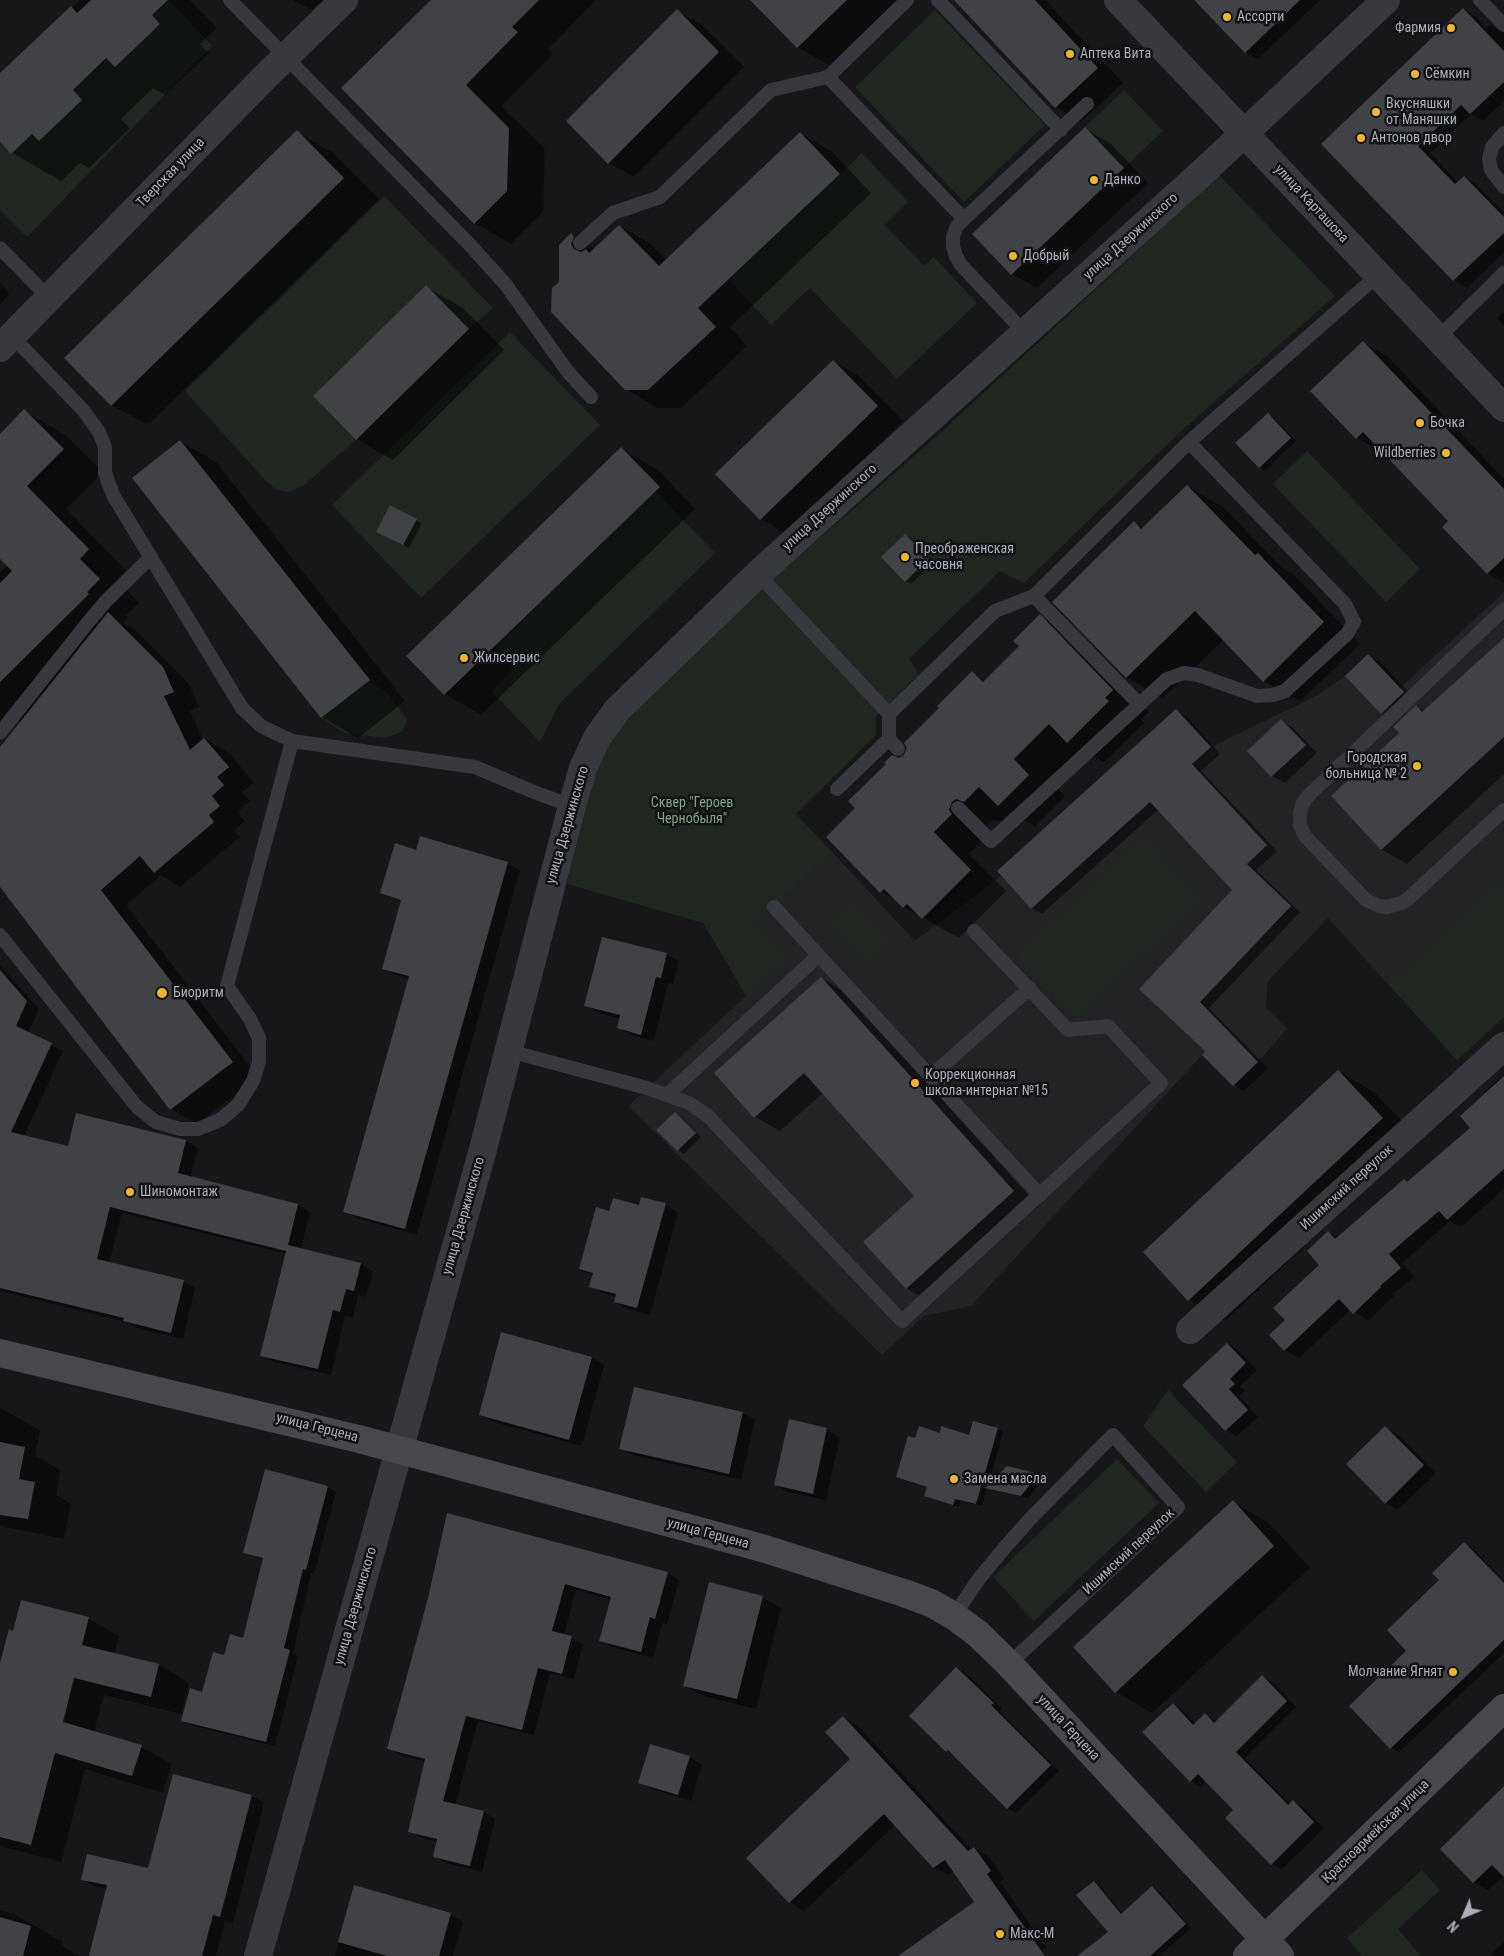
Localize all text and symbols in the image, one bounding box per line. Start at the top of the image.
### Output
place label: Ассорти [1237,9,1284,25]
marker: Ассорти [1221,11,1233,23]
place label: Фармия [1395,20,1441,36]
marker: Фармия [1445,22,1457,34]
place label: Аптека Вита [1080,46,1151,62]
marker: Аптека Вита [1064,48,1076,60]
place label: Сёмкин [1425,66,1470,82]
marker: Сёмкин [1409,68,1421,80]
place label: Вкусняшки от Маняшки [1386,96,1457,128]
marker: Вкусняшки от Маняшки [1370,106,1382,118]
place label: Антонов двор [1371,130,1452,146]
marker: Антонов двор [1355,132,1367,144]
street label: Тверская улица [133,134,209,212]
street label: улица Карташова [1270,161,1352,247]
place label: Данко [1104,172,1141,188]
marker: Данко [1088,174,1100,186]
street label: улица Дзержинского [1080,190,1182,284]
place label: Добрый [1023,248,1069,264]
marker: Добрый [1007,250,1019,262]
place label: Бочка [1430,415,1465,431]
marker: Бочка [1414,417,1426,429]
place label: Wildberries [1374,445,1436,461]
marker: Wildberries [1440,447,1452,459]
street label: улица Дзержинского [779,461,881,555]
place label: Преображенская часовня [915,541,1014,574]
marker: Преображенская часовня [899,551,911,563]
place label: Жилсервис [474,650,540,666]
marker: Жилсервис [458,652,470,664]
place label: Городская больница № 2 [1325,750,1407,782]
marker: Городская больница № 2 [1411,760,1423,772]
street label: улица Дзержинского [543,764,593,886]
park label: Сквер "Героев Чернобыля" [651,795,733,828]
place label: Биоритм [173,985,224,1001]
marker: Биоритм [155,986,169,1000]
place label: Коррекционная школа-интернат №15 [925,1067,1048,1100]
marker: Коррекционная школа-интернат №15 [909,1077,921,1089]
street label: Ишимский переулок [1297,1142,1397,1234]
street label: улица Дзержинского [439,1155,489,1277]
place label: Шиномонтаж [140,1184,218,1200]
marker: Шиномонтаж [124,1186,136,1198]
street label: улица Герцена [274,1410,360,1446]
place label: Замена масла [964,1471,1047,1487]
marker: Замена масла [948,1473,960,1485]
street label: Ишимский переулок [1080,1505,1178,1599]
street label: улица Герцена [665,1515,751,1553]
street label: улица Дзержинского [331,1545,381,1667]
place label: Молчание Ягнят [1348,1664,1443,1680]
marker: Молчание Ягнят [1447,1666,1459,1678]
street label: улица Герцена [1033,1692,1103,1764]
street label: Красноармейская улица [1319,1777,1433,1887]
north arrow [1439,1891,1489,1941]
text: N [1445,1918,1462,1935]
place label: Макс-М [1010,1926,1054,1942]
marker: Макс-М [994,1928,1006,1940]

